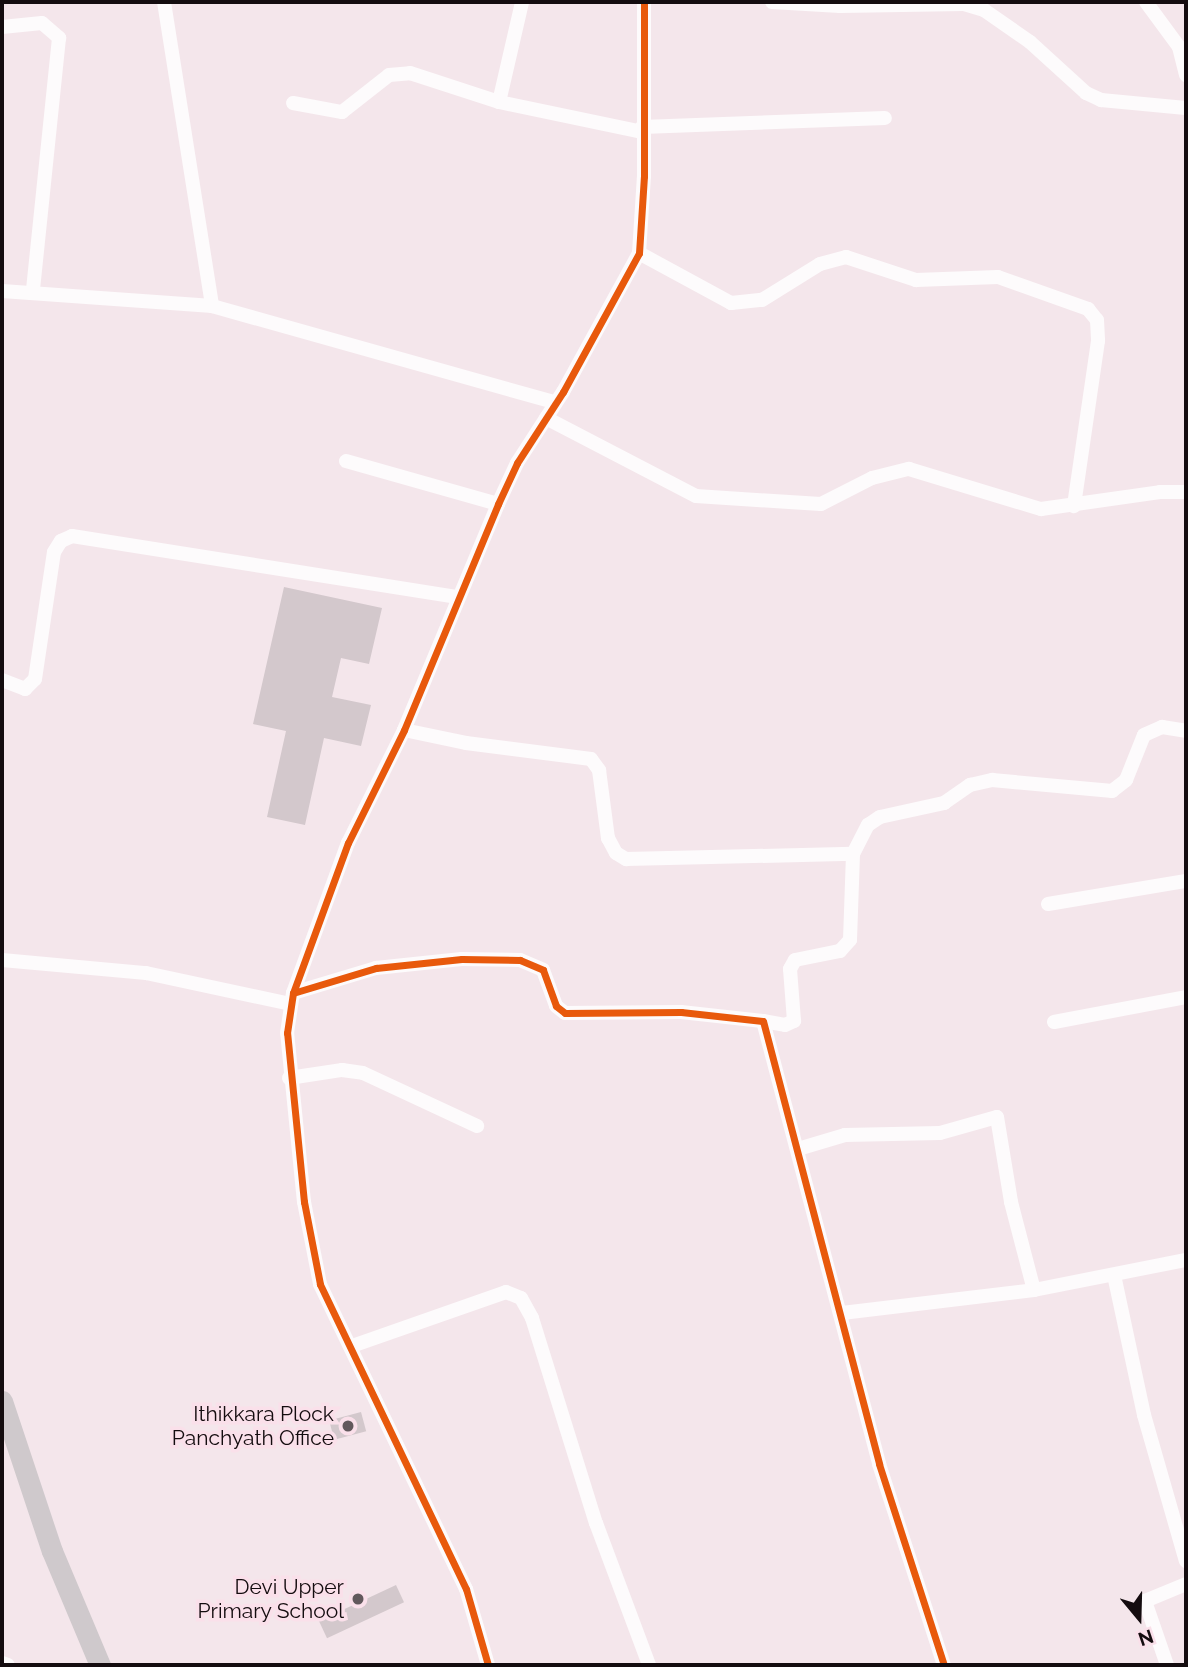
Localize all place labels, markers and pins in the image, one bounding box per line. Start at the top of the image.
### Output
place label: Ithikkara Plock Panchyath Office [172,1401,334,1451]
marker: Ithikkara Plock Panchyath Office [340,1418,356,1434]
place label: Devi Upper Primary School [197,1574,344,1624]
marker: Devi Upper Primary School [350,1591,366,1607]

